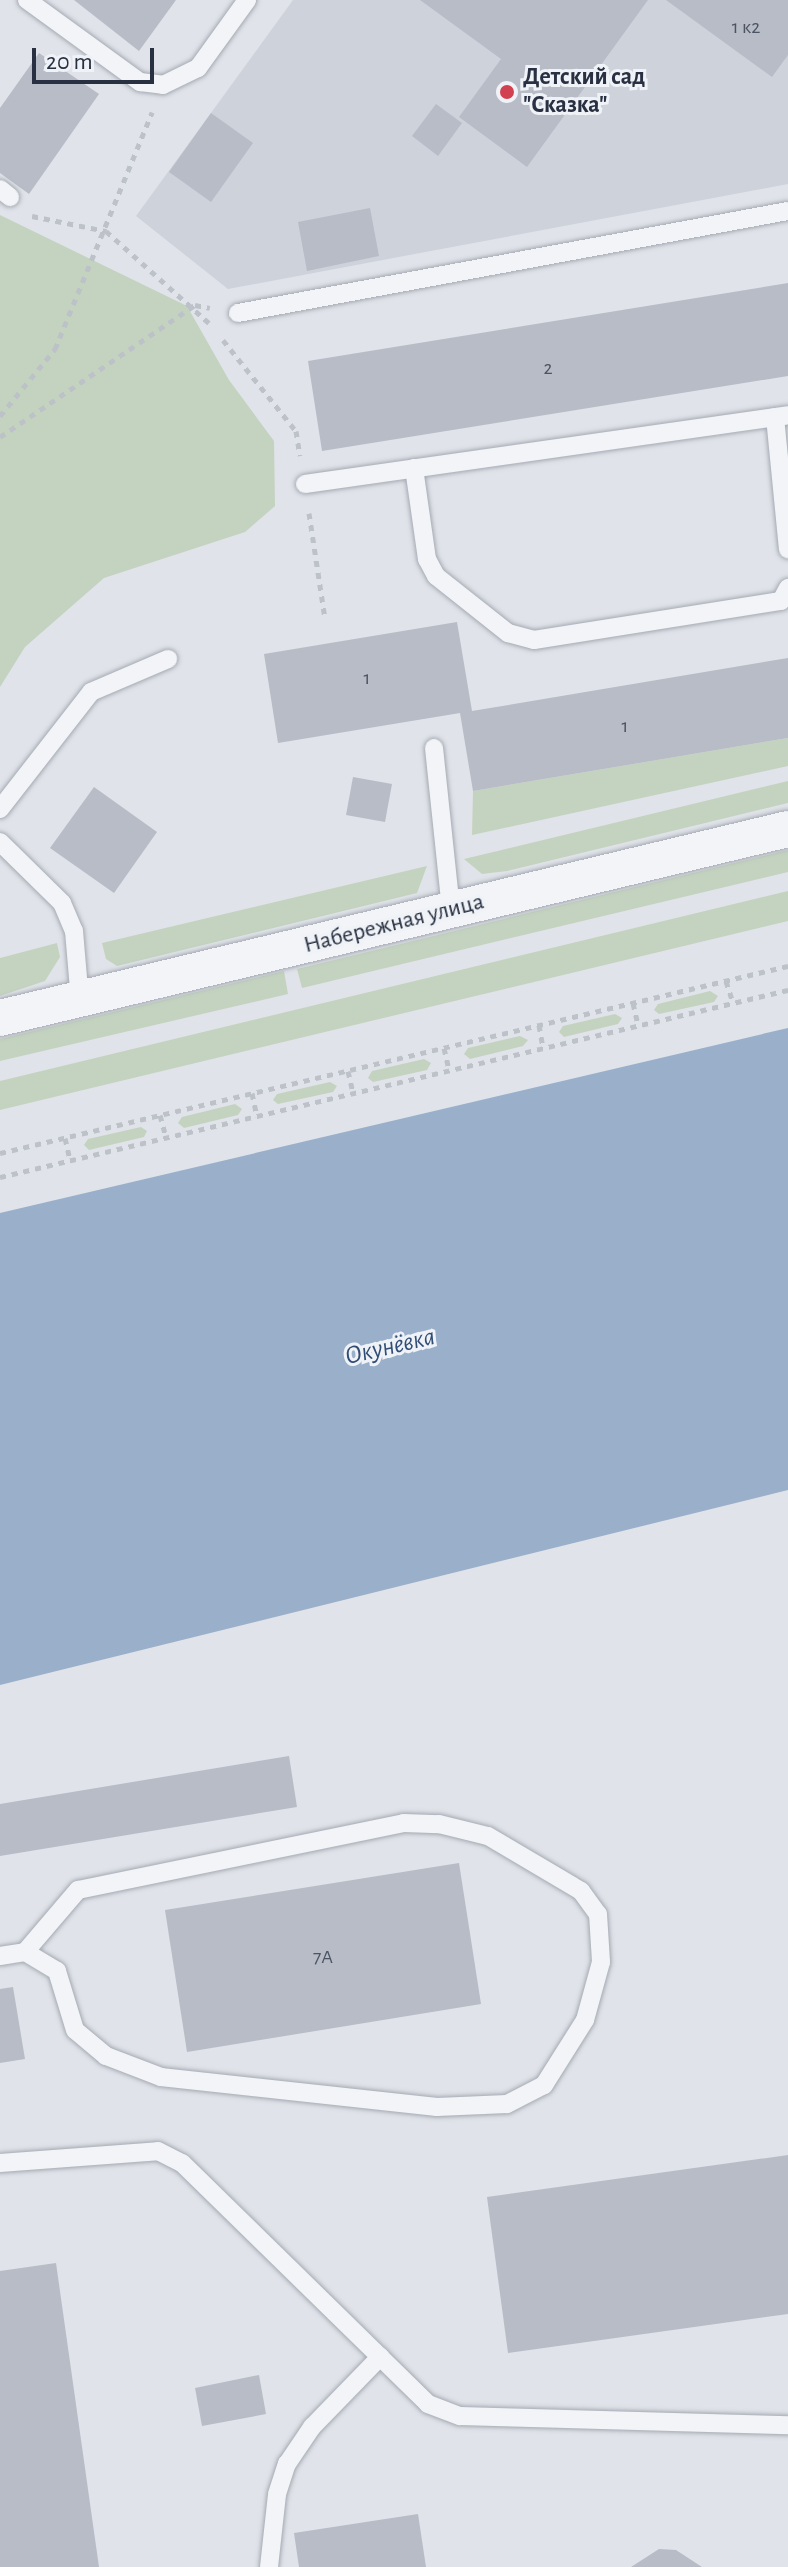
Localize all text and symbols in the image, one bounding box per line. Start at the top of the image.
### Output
house number: 1 к2 [732,15,760,39]
scale bar [36,32,158,82]
text: 20 m [46,50,93,74]
place label: Детский сад "Сказка" [523,64,645,120]
marker: Детский сад "Сказка" [498,83,516,101]
house number: 2 [543,356,553,380]
house number: 1 [364,666,370,690]
house number: 1 [622,714,628,738]
street label: Набережная улица [301,888,487,960]
water label: Окунёвка [342,1322,438,1372]
house number: 7А [313,1945,333,1969]

